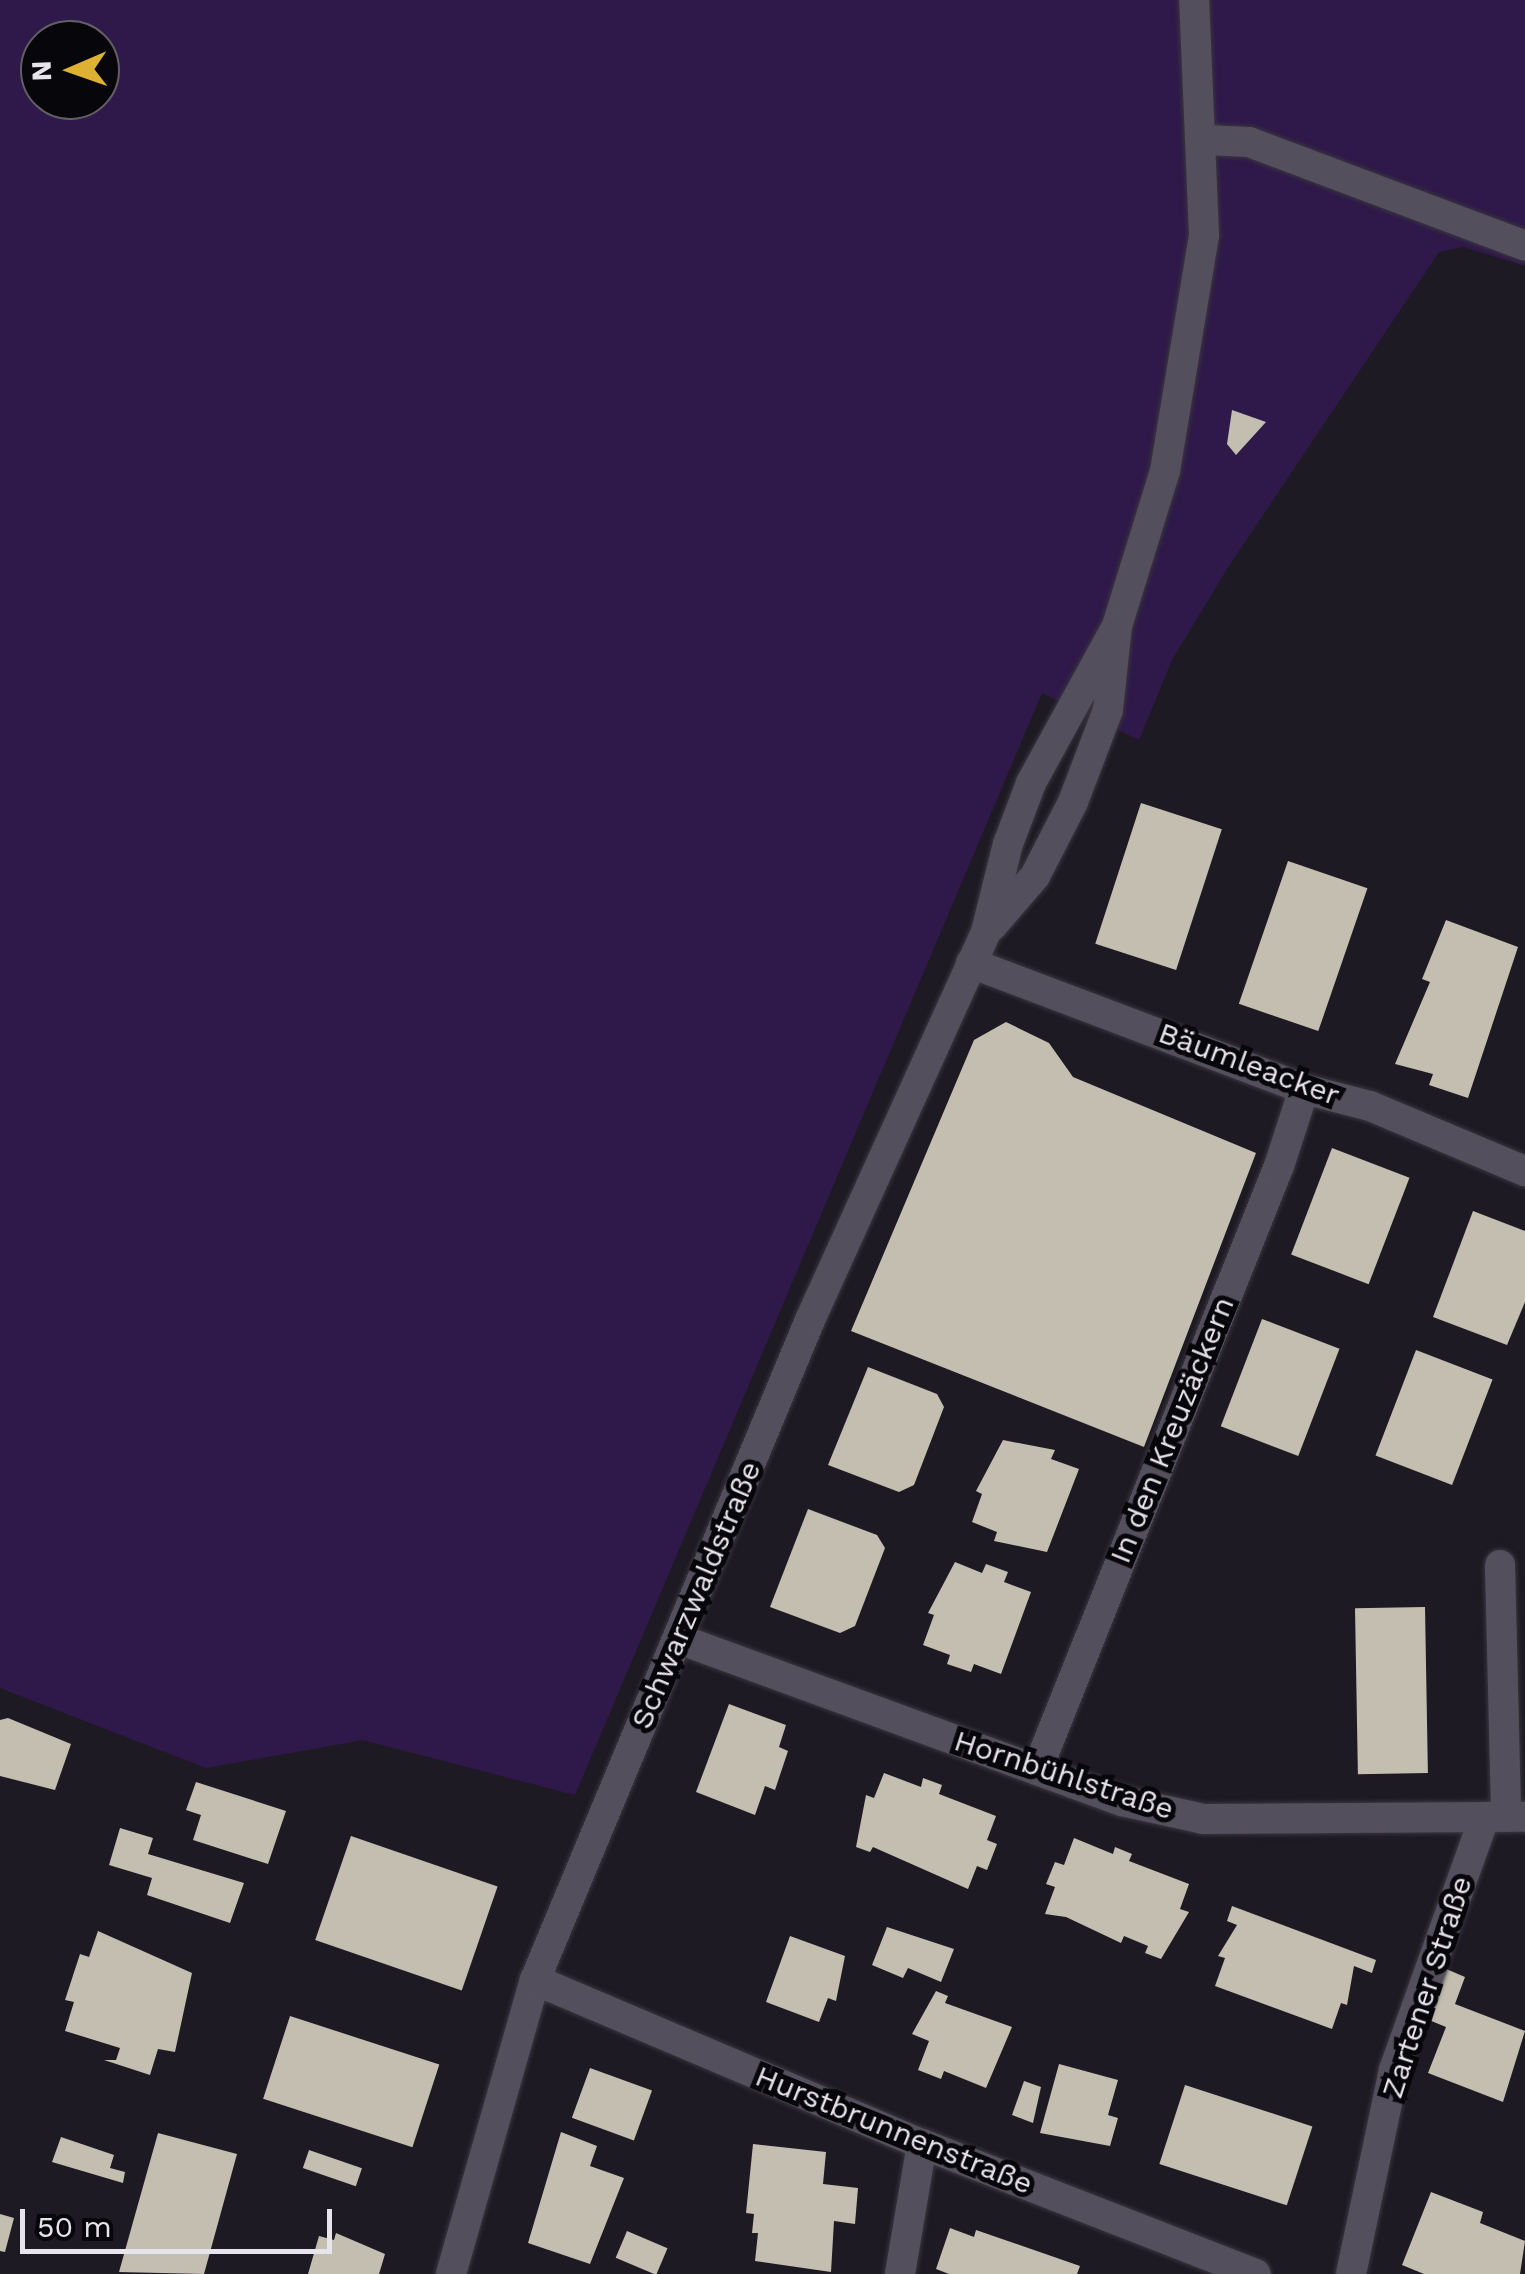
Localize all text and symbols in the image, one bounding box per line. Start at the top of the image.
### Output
north arrow [20,20,120,120]
text: N [25,60,58,82]
street label: Bäumleacker [1154,1015,1344,1113]
street label: In den Kreuzäckern [1102,1292,1242,1568]
street label: Schwarzwaldstraße [623,1456,769,1734]
street label: Hornbühlstraße [950,1723,1178,1827]
street label: Zartener Straße [1374,1871,1480,2103]
street label: Hurstbrunnenstraße [750,2058,1038,2202]
scale bar [25,2189,338,2251]
text: 50 m [37,2209,112,2244]

